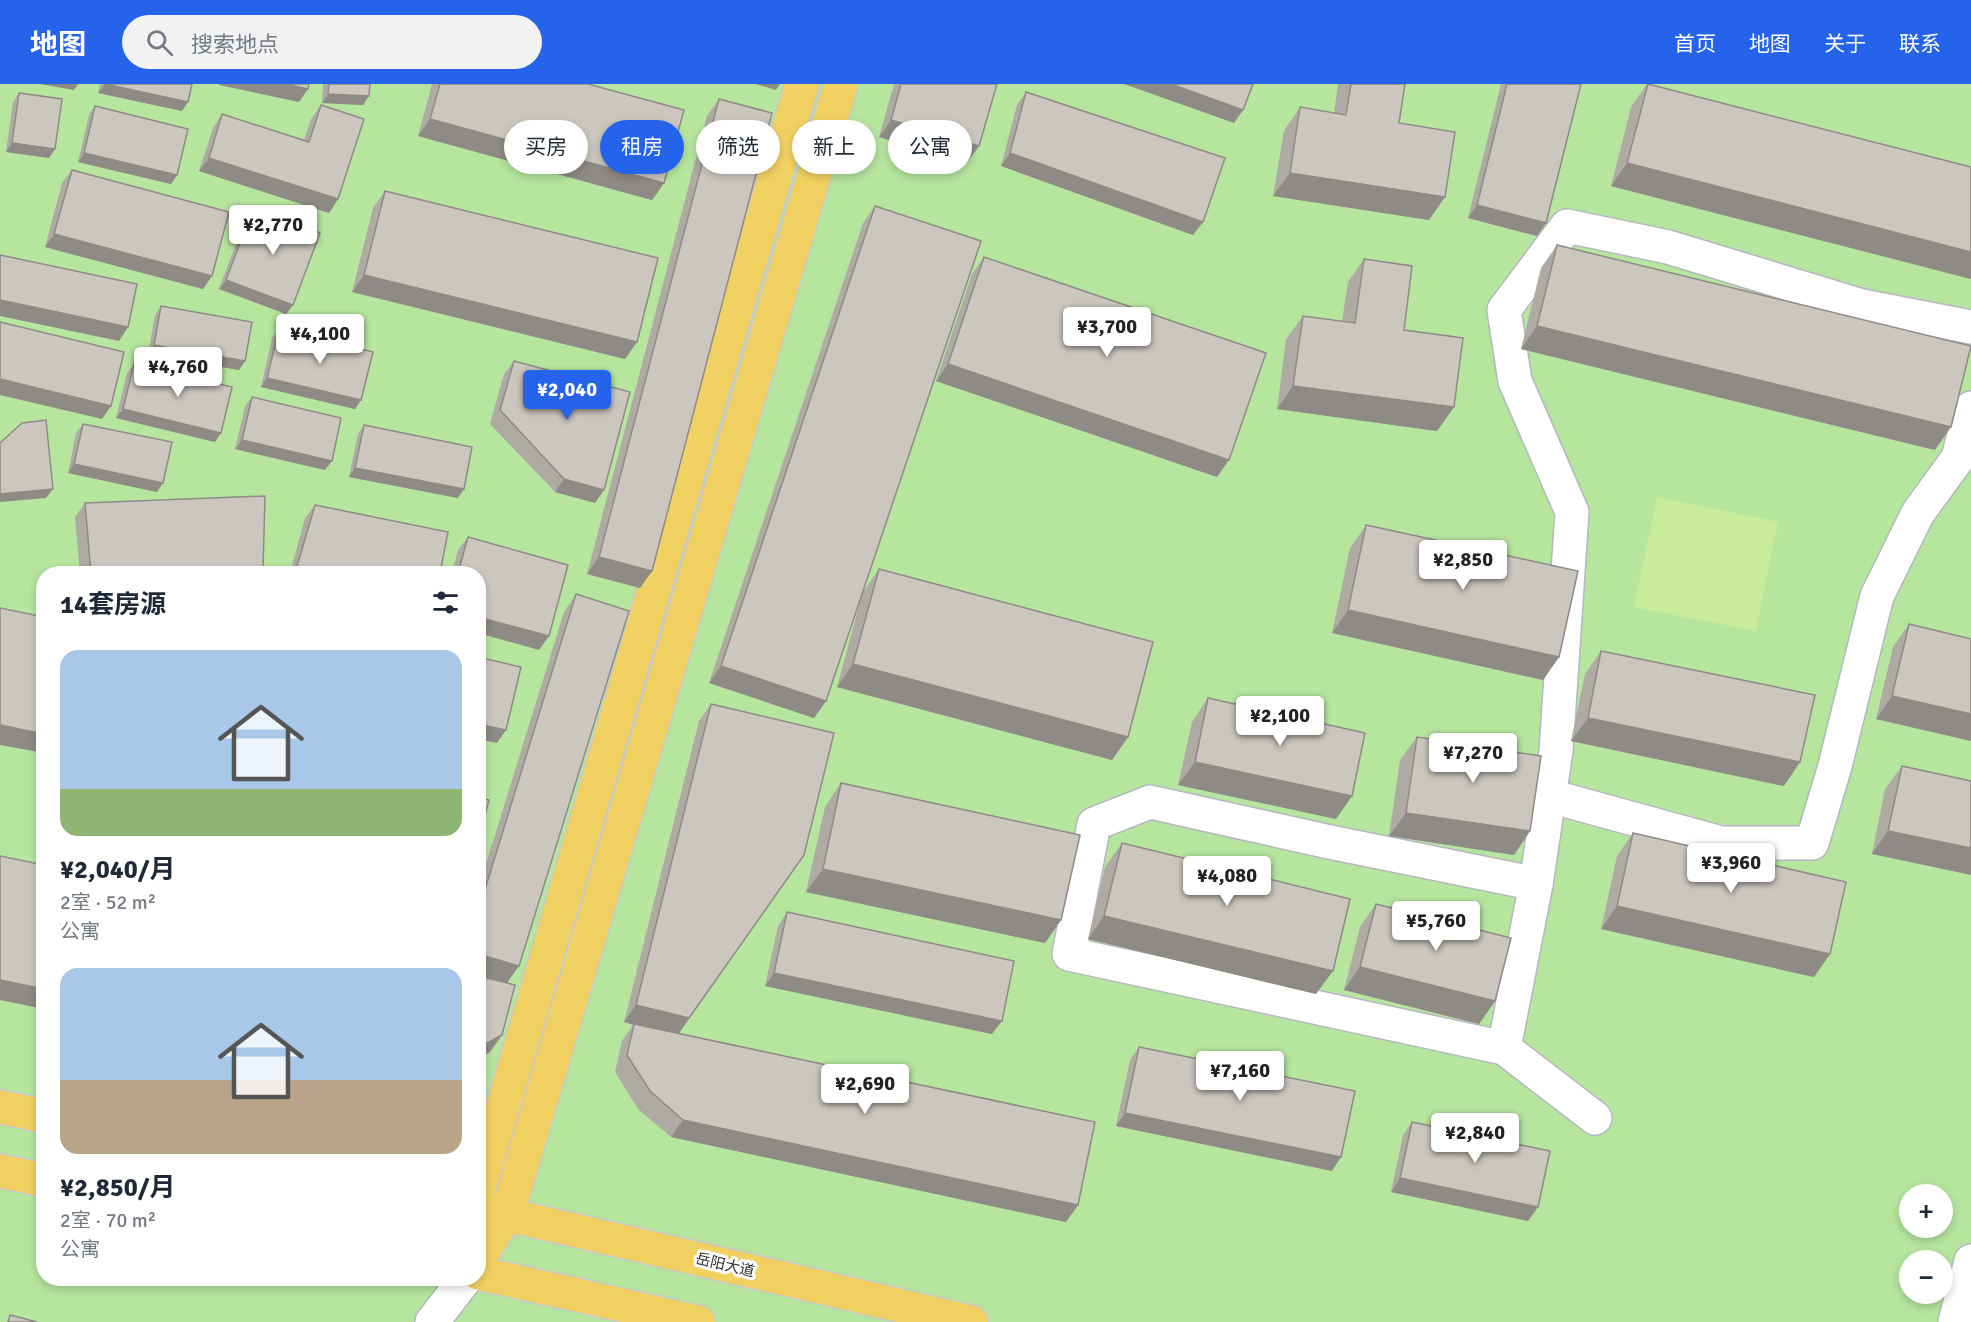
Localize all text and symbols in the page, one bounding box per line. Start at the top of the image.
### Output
search box [122,15,542,69]
icon: search [143,26,176,59]
text: 地图 [30,28,86,62]
text: 搜索地点 [191,31,279,58]
text: 首页 [1674,31,1716,57]
text: 地图 [1749,31,1791,57]
text: 关于 [1824,31,1866,57]
text: 联系 [1899,31,1941,57]
chip: 买房 [504,120,588,174]
chip: 租房 [600,120,684,174]
chip: 筛选 [696,120,780,174]
chip: 新上 [792,120,876,174]
chip: 公寓 [888,120,972,174]
pin: ¥2,770 [224,205,322,256]
text: ¥2,770 [243,212,303,237]
pin: ¥3,700 [1058,307,1156,358]
pin: ¥4,100 [271,314,369,365]
text: ¥3,700 [1077,314,1137,339]
text: ¥4,100 [290,321,350,346]
pin: ¥4,760 [129,347,227,398]
text: ¥4,760 [148,354,208,379]
pin: ¥2,040 [518,370,616,421]
text: ¥2,040 [537,377,597,402]
pin: ¥2,850 [1414,540,1512,591]
text: ¥2,850 [1433,547,1493,572]
icon: filters [429,586,462,619]
text: 14套房源 [60,589,166,621]
icon: home [207,689,315,797]
pin: ¥2,100 [1231,696,1329,747]
text: ¥2,100 [1250,703,1310,728]
pin: ¥7,270 [1424,733,1522,784]
text: ¥7,270 [1443,740,1503,765]
pin: ¥3,960 [1682,843,1780,894]
text: ¥3,960 [1701,850,1761,875]
text: ¥2,040/月 [60,854,176,886]
pin: ¥4,080 [1178,856,1276,907]
text: ¥4,080 [1197,863,1257,888]
text: 2室 · 52 m² [60,890,156,915]
pin: ¥5,760 [1387,901,1485,952]
text: ¥5,760 [1406,908,1466,933]
text: 公寓 [60,919,100,944]
icon: home [207,1007,315,1115]
pin: ¥7,160 [1191,1051,1289,1102]
text: ¥7,160 [1210,1058,1270,1083]
pin: ¥2,690 [816,1064,914,1115]
text: ¥2,690 [835,1071,895,1096]
pin: ¥2,840 [1426,1113,1524,1164]
text: ¥2,840 [1445,1120,1505,1145]
text: ¥2,850/月 [60,1172,176,1204]
map controls [1899,1184,1953,1304]
button: + [1899,1184,1953,1238]
text: 2室 · 70 m² [60,1208,156,1233]
text: 公寓 [60,1237,100,1262]
street label: 岳阳大道 [694,1249,756,1281]
button: − [1899,1250,1953,1304]

